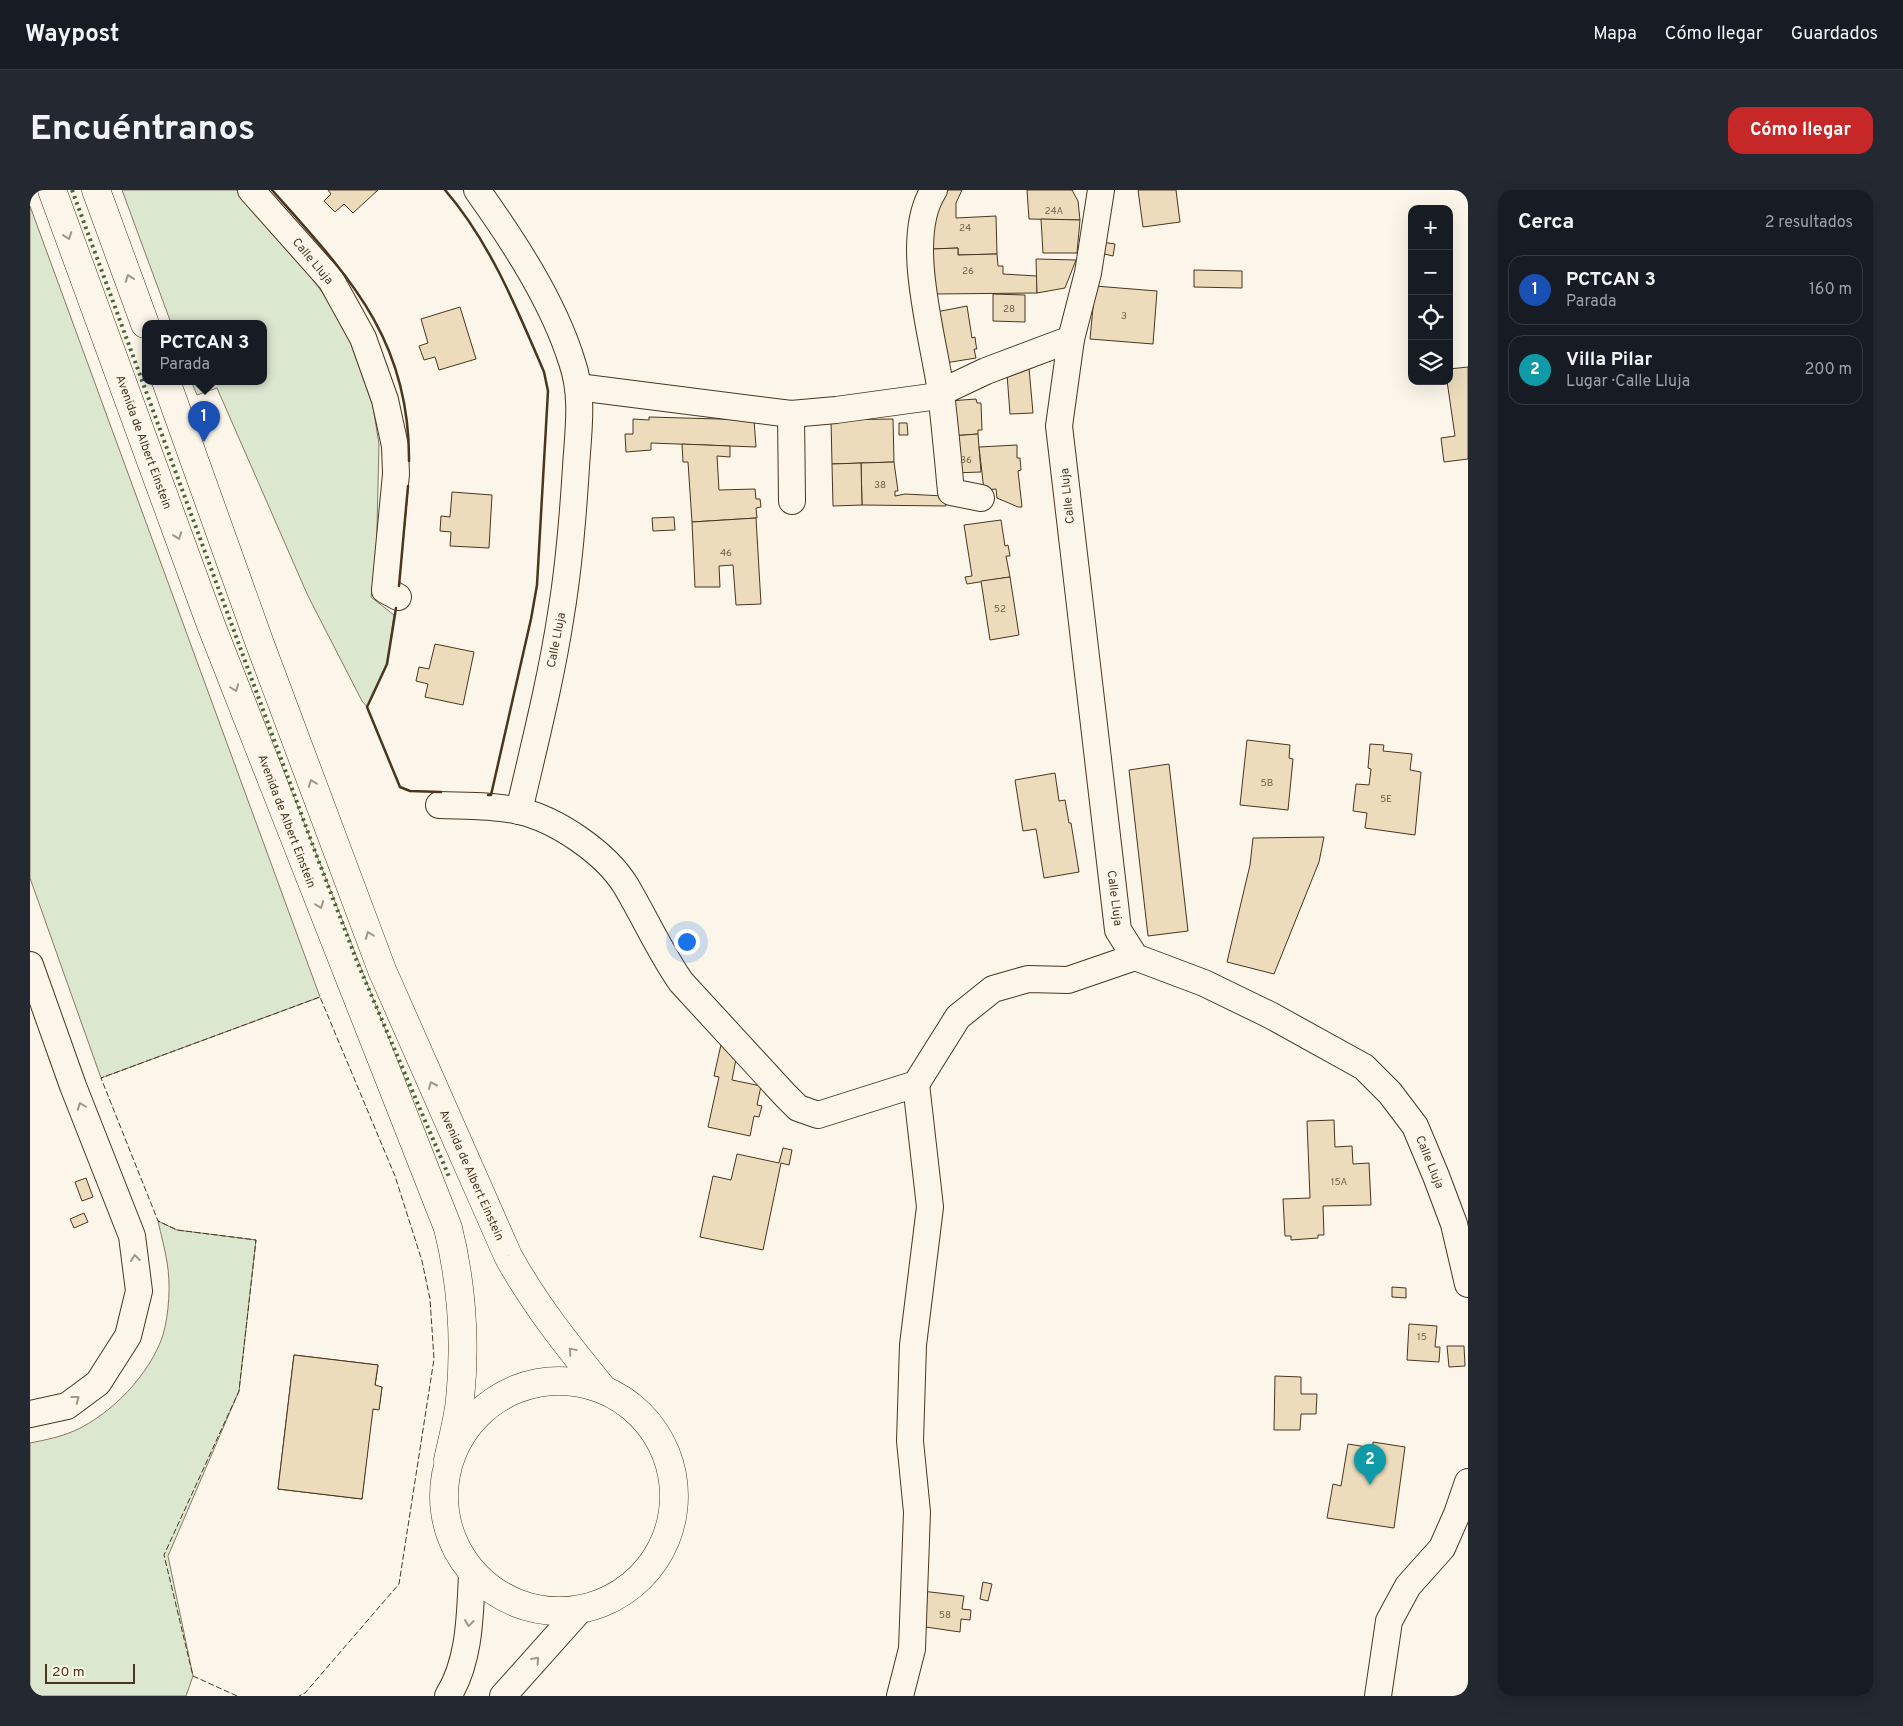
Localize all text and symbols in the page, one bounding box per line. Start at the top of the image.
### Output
text: Waypost [25,20,119,50]
text: Mapa [1593,23,1637,46]
text: Cómo llegar [1665,23,1763,46]
text: Guardados [1791,23,1878,46]
button: Cómo llegar [1728,107,1873,154]
text: Encuéntranos [30,108,255,152]
house number: 24A [1045,205,1064,218]
map controls [1408,205,1453,385]
button: + [1408,205,1453,250]
text: Cerca [1518,209,1574,236]
text: 2 resultados [1765,213,1853,233]
house number: 24 [959,222,971,235]
one-way arrow [62,231,72,240]
street label: Calle Lluja [288,235,336,288]
button: − [1408,250,1453,295]
house number: 26 [962,265,974,278]
text: PCTCAN 3 [1566,268,1656,292]
one-way arrow [125,275,135,283]
text: 1 [1532,280,1538,300]
text: 160 m [1809,280,1852,300]
text: Parada [1566,292,1616,312]
button: locate [1408,295,1453,340]
house number: 28 [1003,303,1015,316]
house number: 3 [1121,310,1127,323]
popup [142,320,267,385]
text: PCTCAN 3 [160,331,249,355]
button: layers [1408,340,1453,385]
text: Villa Pilar [1566,348,1652,372]
text: Parada [160,355,210,375]
text: 2 [1530,360,1540,380]
text: 200 m [1804,360,1852,380]
text: Lugar · Calle Lluja [1566,372,1690,392]
street label: Avenida de Albert Einstein [111,373,175,512]
pin: 1 [188,401,220,442]
house number: 36 [960,454,972,467]
street label: Calle Lluja [1057,467,1079,525]
house number: 38 [874,479,886,492]
one-way arrow [172,532,182,540]
house number: 46 [720,547,732,560]
house number: 52 [994,603,1006,616]
street label: Calle Lluja [544,611,570,669]
one-way arrow [230,684,240,692]
street label: Avenida de Albert Einstein [253,752,319,890]
house number: 5B [1261,777,1273,790]
one-way arrow [308,779,318,788]
house number: 5E [1380,793,1392,806]
street label: Calle Lluja [1103,869,1125,927]
one-way arrow [313,900,324,909]
your location [674,929,700,955]
one-way arrow [365,931,375,940]
one-way arrow [428,1081,438,1090]
one-way arrow [77,1102,87,1111]
street label: Avenida de Albert Einstein [435,1107,507,1243]
street label: Calle Lluja [1411,1133,1447,1191]
house number: 15A [1331,1176,1347,1189]
one-way arrow [130,1254,141,1262]
house number: 15 [1417,1331,1427,1344]
one-way arrow [568,1348,577,1357]
one-way arrow [70,1396,80,1405]
pin: 2 [1354,1444,1386,1485]
house number: 58 [939,1609,951,1622]
one-way arrow [464,1619,475,1627]
one-way arrow [530,1657,539,1666]
scale bar [45,1661,135,1684]
text: 20 m [52,1664,85,1681]

